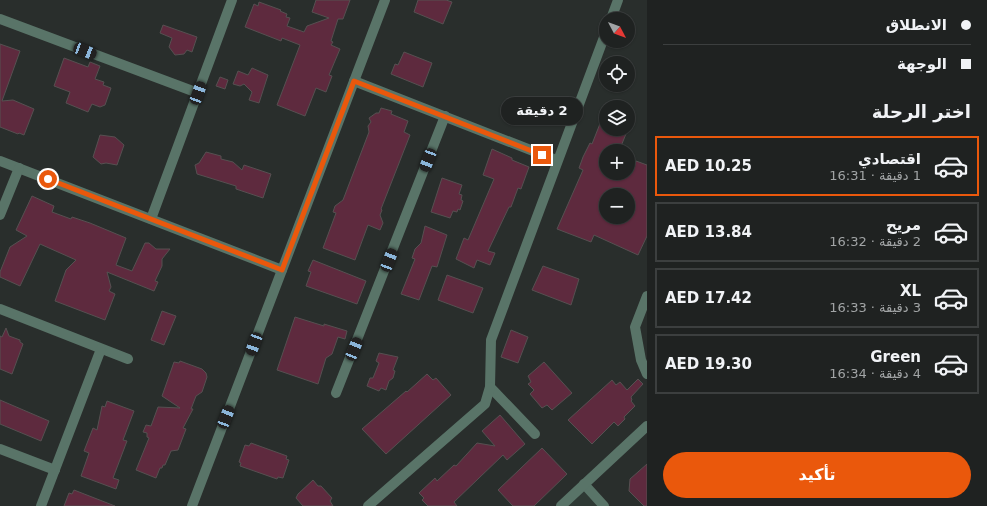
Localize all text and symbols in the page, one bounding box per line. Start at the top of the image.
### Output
north arrow [599,12,635,48]
map controls [599,12,635,224]
text: الانطلاق [886,16,947,34]
car [72,41,98,61]
text: الوجهة [897,55,947,73]
button: locate [599,56,635,92]
car [188,80,208,106]
callout: 2 دقيقة [501,97,583,125]
button: layers [599,100,635,136]
text: اختر الرحلة [872,101,971,122]
text: 2 دقيقة [516,103,568,118]
button: + [599,144,635,180]
route end [533,146,551,164]
car [418,147,438,173]
icon: car [933,148,969,184]
text: اقتصادي [858,150,921,168]
text: AED 10.25 [665,157,752,175]
text: 1 دقيقة · 16:31 [829,168,921,183]
route start [39,170,57,188]
button: − [599,188,635,224]
icon: car [933,214,969,250]
text: مريح [886,216,921,234]
text: AED 13.84 [665,223,752,241]
text: 2 دقيقة · 16:32 [829,234,921,249]
car [379,247,399,273]
icon: car [933,280,969,316]
text: XL [900,282,921,300]
text: AED 17.42 [665,289,752,307]
text: 3 دقيقة · 16:33 [829,300,921,315]
car [244,331,264,357]
car [344,336,364,362]
icon: car [933,346,969,382]
text: Green [870,348,921,366]
text: AED 19.30 [665,355,752,373]
text: 4 دقيقة · 16:34 [829,366,921,381]
car [216,404,236,430]
button: تأكيد [663,452,971,498]

